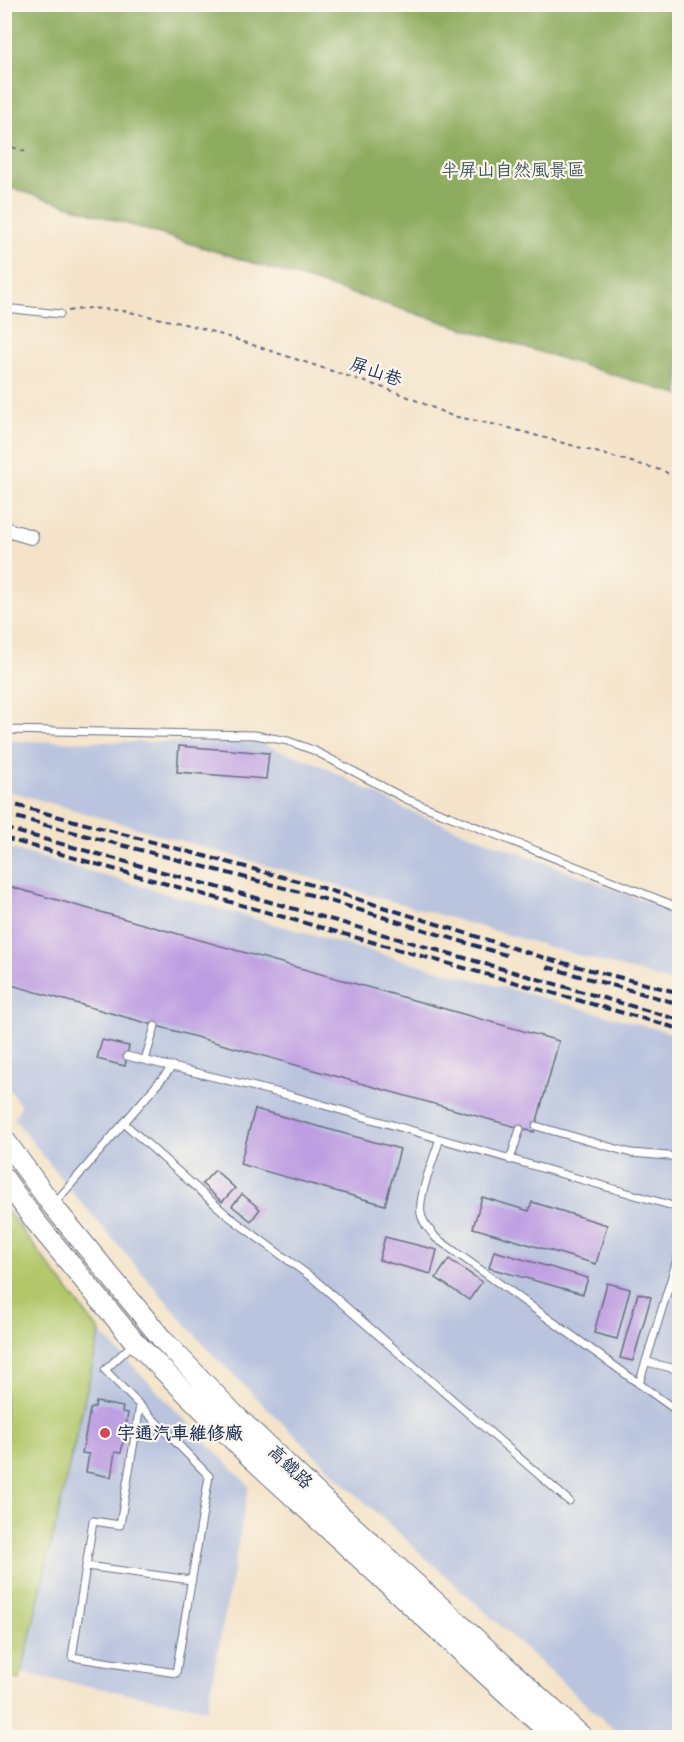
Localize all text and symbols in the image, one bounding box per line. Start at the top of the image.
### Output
park label: 半屏山自然風景區 [441,159,585,182]
street label: 屏山巷 [347,352,405,392]
place label: 宇通汽車維修廠 [117,1422,243,1445]
marker: 宇通汽車維修廠 [98,1426,112,1440]
street label: 高鐵路 [263,1440,317,1494]

